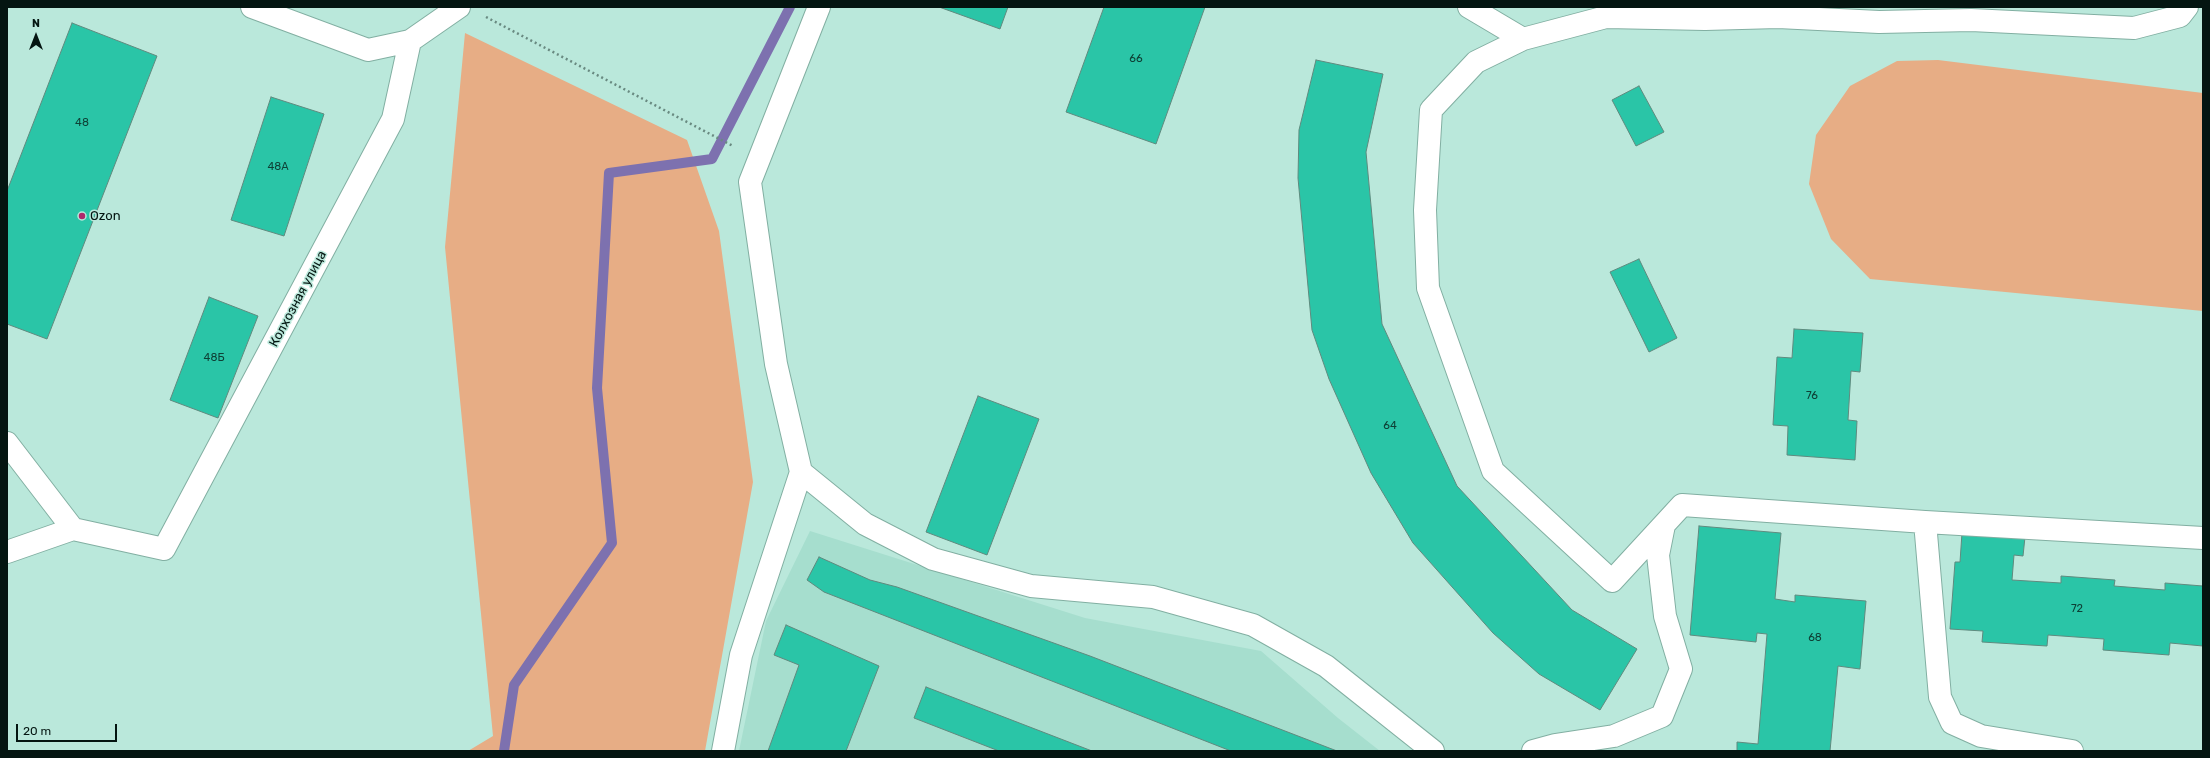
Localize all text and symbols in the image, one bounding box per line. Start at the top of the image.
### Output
north arrow [16,16,56,56]
text: N [32,17,40,30]
house number: 66 [1129,52,1143,66]
house number: 48 [75,116,89,130]
house number: 48А [267,160,289,174]
place label: Ozon [90,208,121,224]
marker: Ozon [77,211,87,221]
street label: Колхозная улица [266,248,330,350]
house number: 48Б [204,351,224,365]
house number: 76 [1806,389,1818,403]
house number: 64 [1383,419,1397,433]
house number: 72 [2071,602,2083,616]
house number: 68 [1808,631,1822,645]
scale bar [18,716,119,742]
text: 20 m [23,724,51,738]

